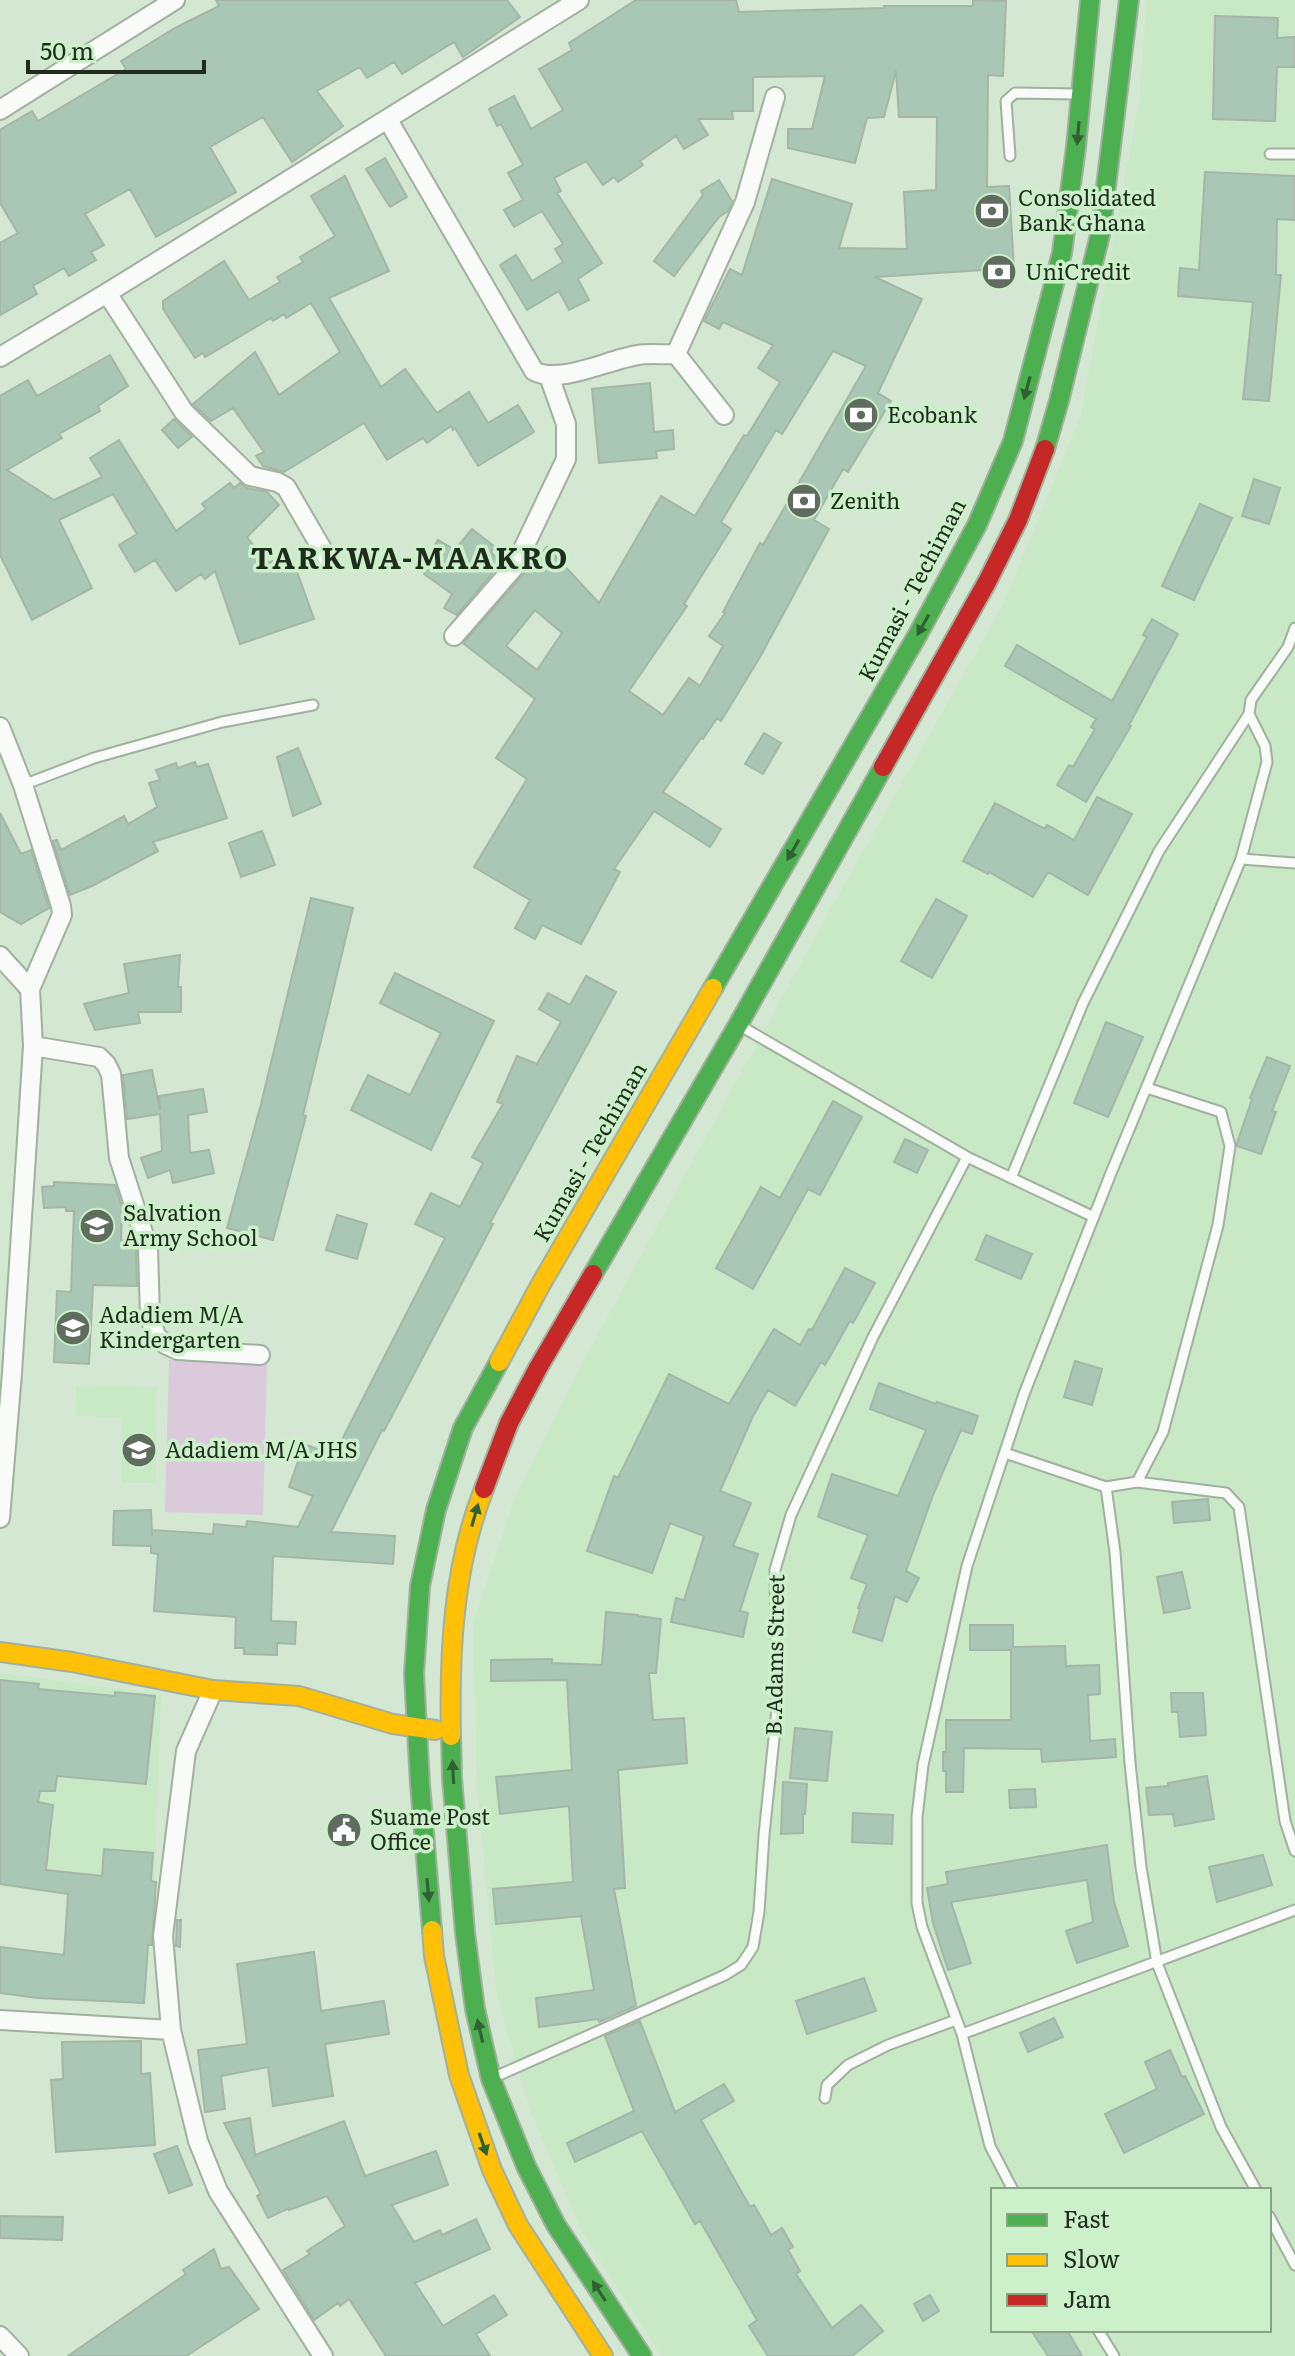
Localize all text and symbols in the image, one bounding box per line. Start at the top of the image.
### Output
scale bar [28,24,204,74]
text: 50 m [40,32,94,67]
one-way arrow [1071,121,1084,146]
place label: Consolidated Bank Ghana [1018,180,1156,238]
bank icon: Consolidated Bank Ghana [973,192,1011,230]
bank icon: UniCredit [980,253,1018,291]
place label: UniCredit [1025,254,1130,287]
one-way arrow [1021,376,1033,401]
bank icon: Ecobank [842,396,880,434]
place label: Ecobank [887,397,978,430]
bank icon: Zenith [785,482,823,520]
place label: Zenith [830,483,900,516]
street label: Kumasi - Techiman [849,492,973,687]
district label: TARKWA-MAAKRO [251,534,569,578]
one-way arrow [916,614,930,636]
one-way arrow [786,839,800,861]
street label: Kumasi - Techiman [524,1055,654,1247]
place label: Salvation Army School [123,1195,258,1253]
school or university icon: Salvation Army School [78,1207,116,1245]
place label: Adadiem M/A Kindergarten [99,1297,243,1355]
school or university icon: Adadiem M/A Kindergarten [54,1309,92,1347]
school or university icon: Adadiem M/A JHS [120,1431,158,1469]
place label: Adadiem M/A JHS [165,1432,358,1465]
one-way arrow [469,1503,482,1527]
street label: B.Adams Street [756,1574,791,1736]
one-way arrow [446,1759,459,1784]
place label: Suame Post Office [370,1799,490,1857]
public building icon: Suame Post Office [325,1811,363,1849]
one-way arrow [422,1878,435,1903]
one-way arrow [473,2018,486,2043]
one-way arrow [477,2132,490,2156]
legend [991,2188,1271,2332]
text: Fast [1063,2200,1110,2235]
text: Slow [1063,2240,1120,2275]
one-way arrow [592,2280,607,2301]
text: Jam [1063,2280,1111,2315]

